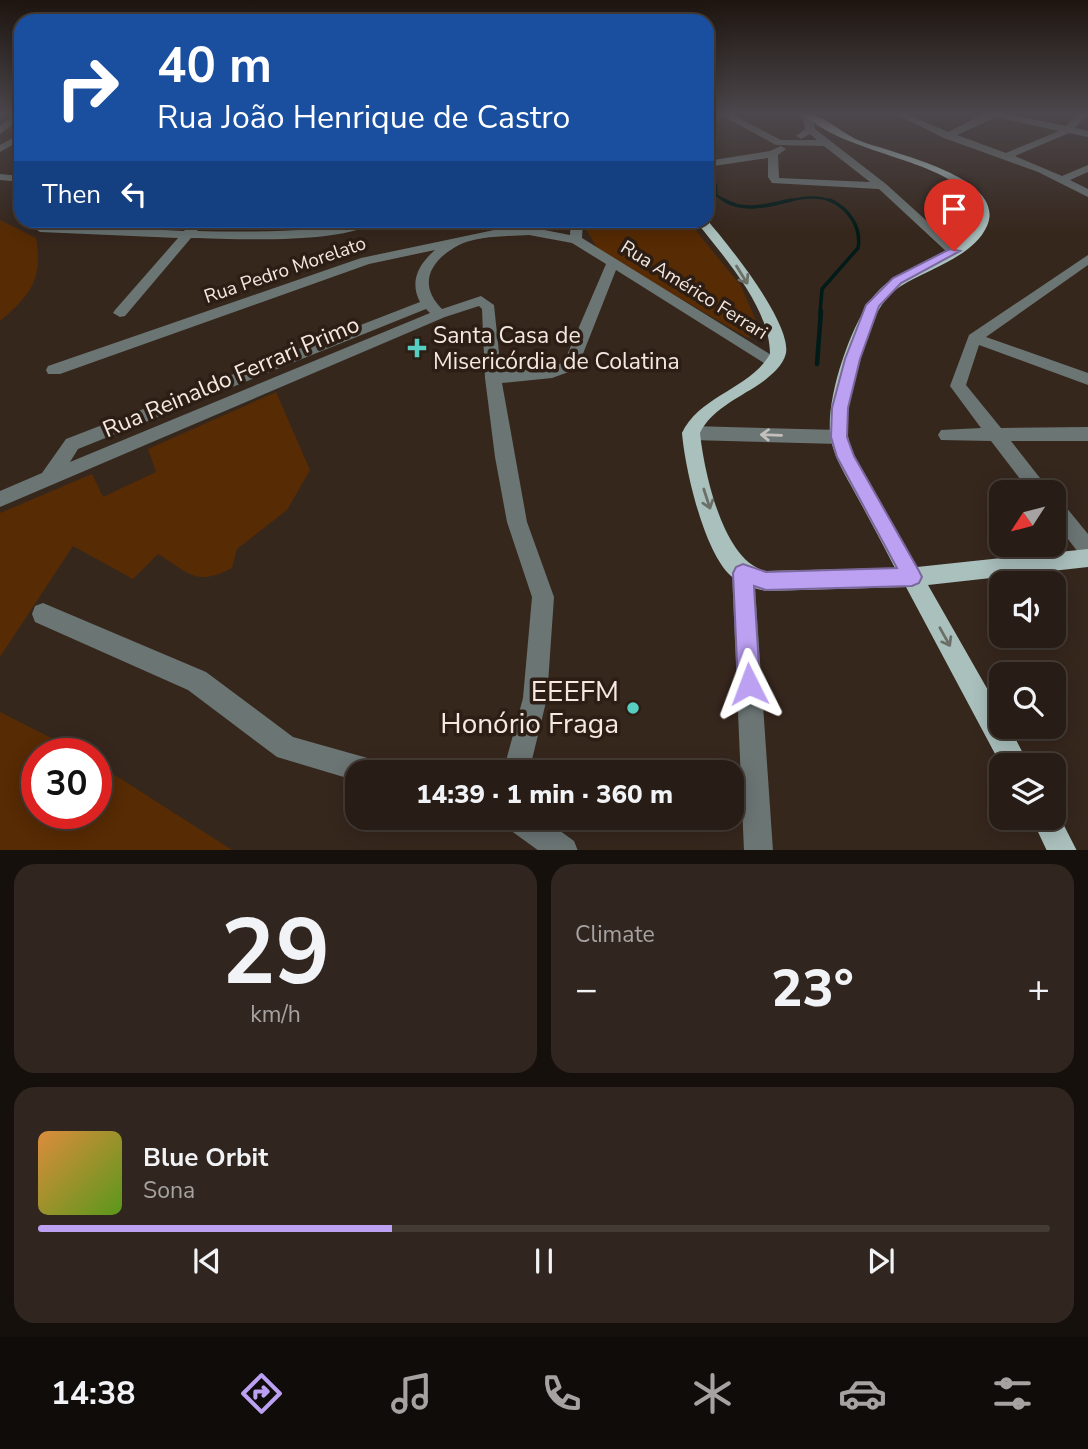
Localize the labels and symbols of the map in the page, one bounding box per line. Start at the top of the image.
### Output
pin [924,179,984,251]
street label: Rua Pedro Morelato [201,230,369,310]
street label: Rua Américo Ferrari [616,234,772,346]
one-way arrow [735,264,749,284]
street label: Rua Reinaldo Ferrari Primo [98,309,364,445]
place label: Santa Casa de Misericórdia de Colatina [433,320,680,377]
marker: Santa Casa de Misericórdia de Colatina [407,338,427,358]
one-way arrow [760,429,783,442]
north arrow [989,480,1066,556]
one-way arrow [701,488,714,510]
one-way arrow [938,626,952,646]
position arrow [712,647,786,721]
place label: EEEFM Honório Fraga [440,673,619,743]
marker: EEEFM Honório Fraga [625,700,641,716]
speed limit sign: 30 [21,738,112,829]

